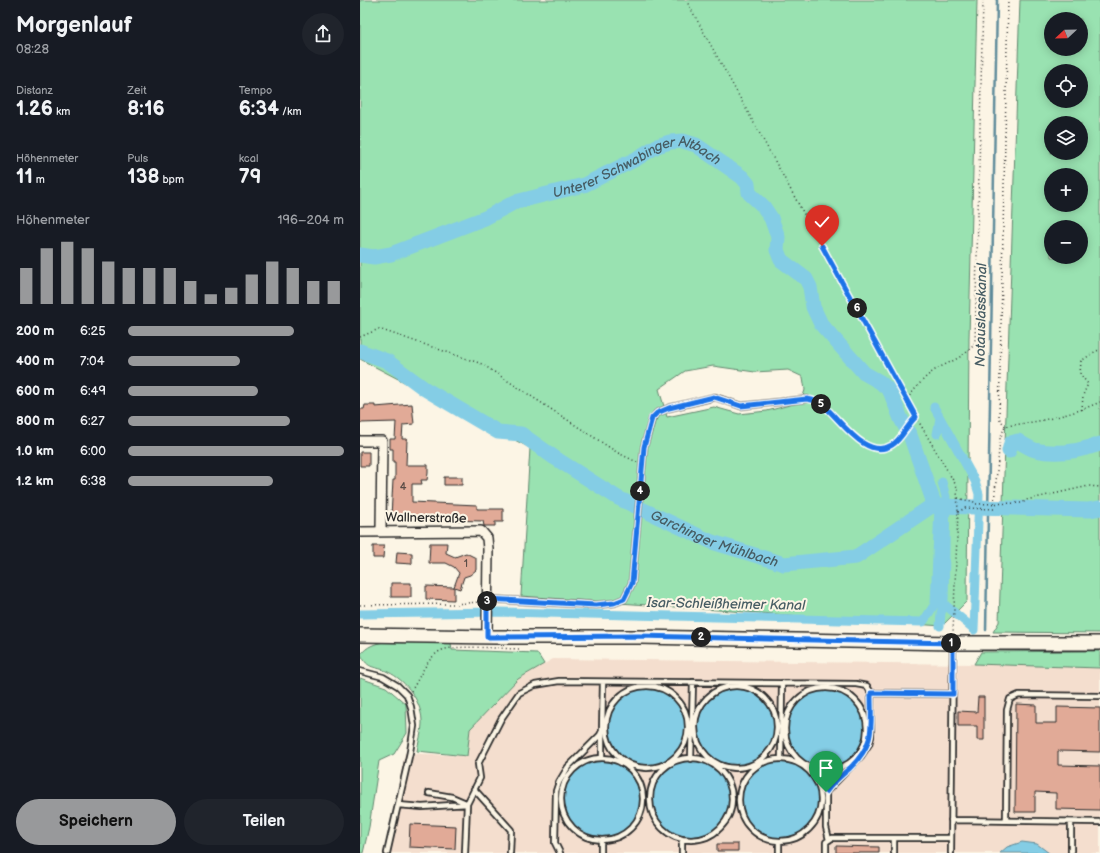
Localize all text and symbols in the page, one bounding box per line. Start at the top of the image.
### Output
text: Morgenlauf [16,12,132,39]
north arrow [1044,12,1088,56]
map controls [1044,12,1088,264]
button: share [302,13,344,55]
text: 08:28 [16,41,49,57]
button: locate [1044,64,1088,108]
text: Distanz [16,84,53,97]
text: Zeit [127,84,147,97]
text: Tempo [239,84,272,97]
text: 1.26 [16,97,53,121]
text: 8:16 [127,97,165,121]
text: 6:34 [239,97,279,121]
text: km [53,105,70,118]
text: /km [279,105,301,118]
button: layers [1044,116,1088,160]
water label: Unterer Schwabinger Altbach [551,132,725,201]
text: Höhenmeter [16,152,78,165]
text: Puls [127,152,148,165]
text: kcal [239,152,258,165]
text: 11 [16,165,33,189]
text: 138 [127,165,159,189]
text: 79 [239,165,261,189]
button: + [1044,168,1088,212]
text: m [33,173,45,186]
text: bpm [159,173,184,186]
pin [805,205,839,246]
icon: check [811,211,833,233]
text: Höhenmeter [16,212,90,228]
text: 196–204 m [277,212,344,228]
button: − [1044,220,1088,264]
water label: Notauslasskanal [972,262,990,367]
pin: 6 [847,298,867,318]
text: 6 [854,301,860,314]
text: 200 m [16,323,54,339]
text: 6:25 [80,323,106,339]
text: 400 m [16,353,54,369]
text: 7:04 [80,353,105,369]
text: 600 m [16,383,55,399]
text: 6:49 [80,383,106,399]
pin: 5 [811,394,831,414]
text: 5 [818,397,824,410]
text: 800 m [16,413,55,429]
text: 6:27 [80,413,105,429]
text: 1.0 km [16,443,54,459]
text: 6:00 [80,443,106,459]
text: 1.2 km [16,473,54,489]
text: 6:38 [80,473,106,489]
house number: 4 [400,480,407,493]
pin: 4 [630,481,650,501]
text: 4 [637,484,643,497]
water label: Garchinger Mühlbach [648,506,781,570]
street label: Wallnerstraße [385,509,467,527]
house number: 1 [464,557,468,570]
pin: 3 [477,591,497,611]
text: 3 [484,594,490,607]
water label: Isar-Schleißheimer Kanal [646,594,806,614]
pin: 2 [691,627,711,647]
text: 2 [698,630,704,643]
pin: 1 [941,633,961,653]
text: 1 [949,636,953,649]
pin [809,751,843,792]
icon: arrive [815,757,837,779]
button: Speichern [16,799,176,845]
button: Teilen [184,799,344,845]

